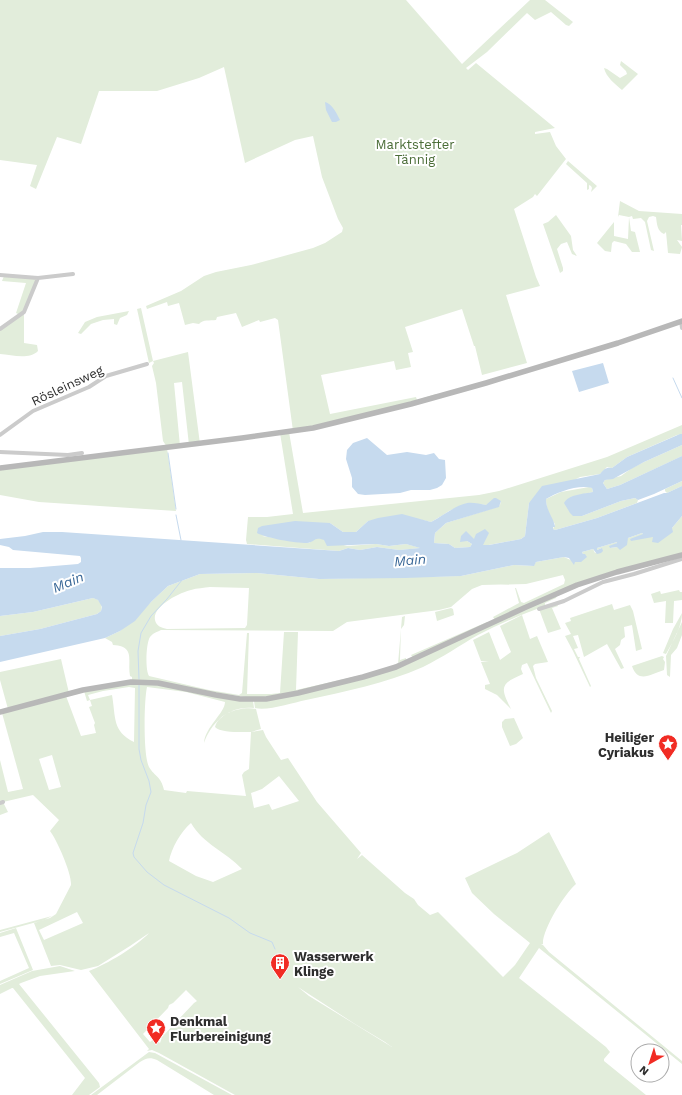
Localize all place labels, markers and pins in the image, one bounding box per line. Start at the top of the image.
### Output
place label: Heiliger Cyriakus [598,730,654,760]
place icon: Heiliger Cyriakus [657,733,679,761]
place label: Wasserwerk Klinge [294,949,375,979]
building icon: Wasserwerk Klinge [269,952,291,980]
place label: Denkmal Flurbereinigung [170,1014,272,1044]
place icon: Denkmal Flurbereinigung [145,1017,167,1045]

